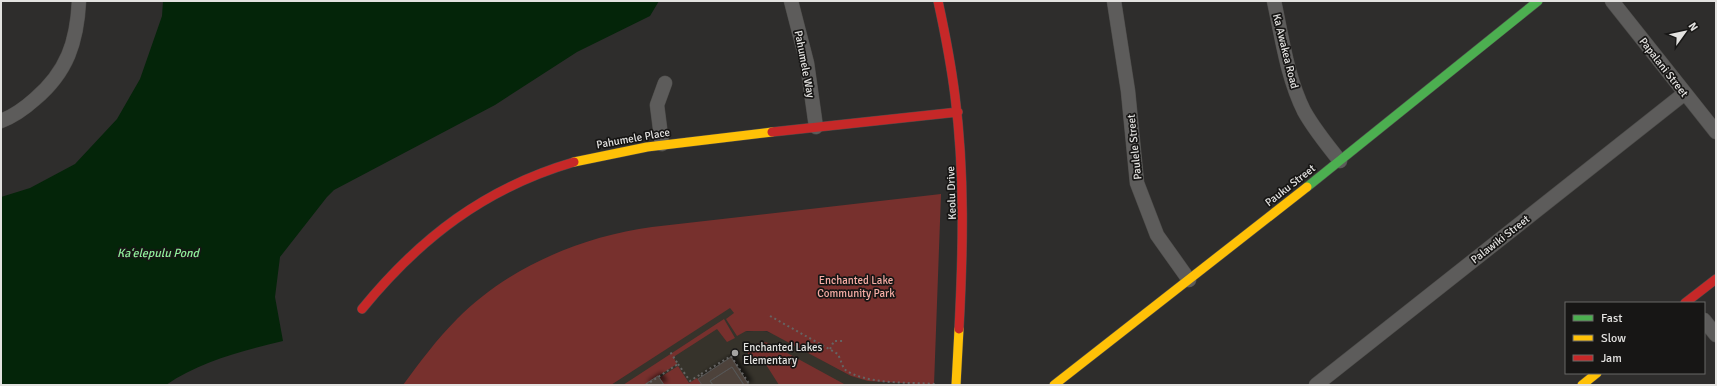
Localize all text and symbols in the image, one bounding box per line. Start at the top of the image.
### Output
street label: Ka Awakea Road [1270,12,1301,90]
north arrow [1665,12,1705,52]
text: N [1685,20,1701,34]
street label: Pahumele Way [792,29,818,100]
street label: Papalani Street [1636,35,1691,100]
street label: Paulele Street [1125,113,1144,180]
street label: Pahumele Place [595,126,671,151]
street label: Pauku Street [1263,162,1318,209]
street label: Keolu Drive [944,166,959,220]
street label: Palawiki Street [1468,212,1532,266]
water label: Kaʻelepulu Pond [117,246,201,261]
park label: Enchanted Lake Community Park [817,274,895,300]
legend [1565,302,1705,374]
text: Fast [1601,311,1622,326]
text: Slow [1601,331,1626,346]
place label: Enchanted Lakes Elementary [743,341,823,367]
marker: Enchanted Lakes Elementary [730,348,740,358]
text: Jam [1601,351,1622,366]

